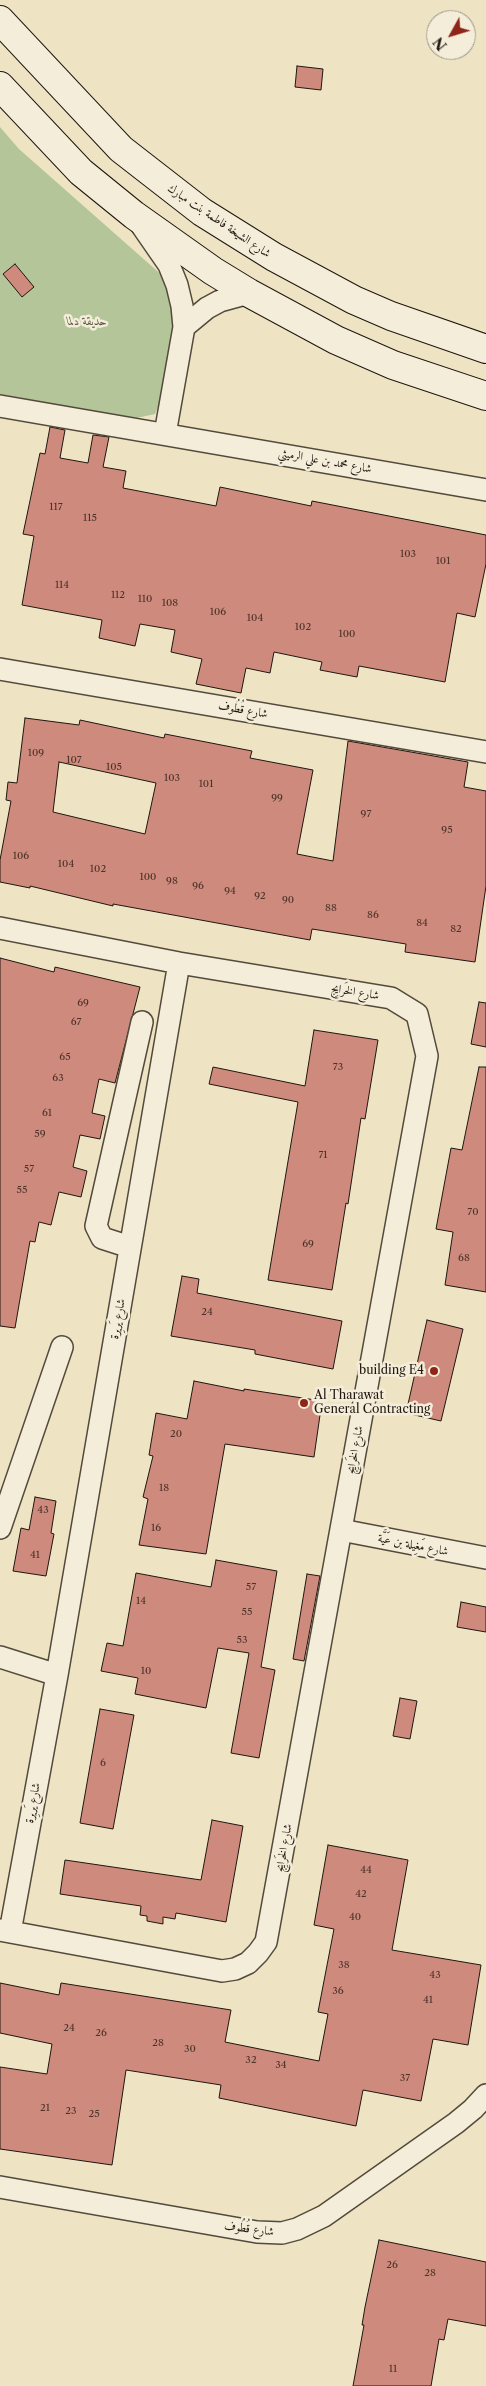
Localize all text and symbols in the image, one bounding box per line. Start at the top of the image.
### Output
north arrow [426,10,476,60]
text: N [429,33,451,54]
street label: شارع الشيخة فاطمة بنت مبارك [165,181,273,261]
park label: حديقة دلما [67,315,107,329]
street label: شارع محمد بن علي الرميثي [277,446,373,476]
house number: 117 [49,501,63,513]
house number: 115 [83,512,97,524]
house number: 103 [400,548,416,560]
house number: 101 [436,555,450,567]
house number: 114 [55,579,69,591]
house number: 112 [111,589,125,601]
house number: 110 [138,593,152,605]
house number: 108 [162,597,178,609]
house number: 106 [210,606,226,618]
house number: 104 [247,612,263,624]
house number: 102 [295,621,311,633]
house number: 100 [339,628,355,640]
street label: شارع قُطُوف [217,699,269,721]
house number: 109 [28,747,44,759]
house number: 107 [66,754,82,766]
house number: 105 [106,761,122,773]
house number: 103 [164,772,180,784]
house number: 101 [199,778,213,790]
house number: 99 [271,792,283,804]
house number: 97 [361,808,371,820]
house number: 95 [441,824,453,836]
house number: 106 [13,850,29,862]
house number: 104 [58,858,74,870]
house number: 102 [90,863,106,875]
house number: 100 [140,871,156,883]
house number: 98 [166,875,178,887]
house number: 96 [192,880,204,892]
house number: 94 [224,885,236,897]
house number: 92 [254,890,266,902]
house number: 90 [282,894,294,906]
house number: 88 [325,902,337,914]
house number: 86 [367,909,379,921]
house number: 84 [416,917,428,929]
house number: 82 [450,923,462,935]
street label: شارع الخَرايِج [330,981,380,1003]
house number: 69 [77,997,89,1009]
house number: 67 [71,1016,81,1028]
house number: 65 [59,1051,71,1063]
house number: 73 [333,1061,343,1073]
house number: 63 [52,1072,64,1084]
house number: 61 [42,1107,52,1119]
house number: 59 [34,1128,46,1140]
house number: 71 [318,1149,328,1161]
house number: 57 [24,1163,34,1175]
house number: 55 [17,1184,27,1196]
house number: 70 [467,1206,479,1218]
house number: 69 [302,1238,314,1250]
house number: 68 [458,1252,470,1264]
street label: شارع يَريِرة [107,1298,129,1340]
house number: 24 [201,1306,213,1318]
place label: building E4 [359,1364,424,1378]
marker: building E4 [428,1365,440,1377]
place label: Al Tharawat General Contracting [314,1389,430,1417]
marker: Al Tharawat General Contracting [298,1397,310,1409]
street label: شارع الخَرايِج [344,1425,366,1475]
house number: 20 [170,1428,182,1440]
house number: 18 [159,1482,169,1494]
house number: 43 [37,1504,49,1516]
house number: 16 [151,1522,161,1534]
street label: شارع مَغِيلة بن عَيَّة [376,1531,450,1559]
house number: 41 [30,1549,40,1561]
house number: 57 [246,1581,256,1593]
house number: 14 [136,1595,146,1607]
house number: 55 [242,1606,252,1618]
house number: 53 [237,1634,247,1646]
house number: 10 [141,1665,151,1677]
house number: 6 [100,1757,106,1769]
street label: شارع يَريِرة [22,1782,44,1824]
street label: شارع الخَرايِج [273,1823,295,1873]
house number: 44 [360,1864,372,1876]
house number: 42 [355,1888,367,1900]
house number: 40 [349,1911,361,1923]
house number: 38 [338,1959,350,1971]
house number: 43 [429,1969,441,1981]
house number: 36 [332,1985,344,1997]
house number: 41 [423,1994,433,2006]
house number: 24 [63,2022,75,2034]
house number: 26 [95,2027,107,2039]
house number: 28 [152,2037,164,2049]
house number: 30 [184,2043,196,2055]
house number: 32 [245,2054,257,2066]
house number: 34 [275,2059,287,2071]
house number: 37 [400,2072,410,2084]
house number: 21 [40,2102,50,2114]
house number: 23 [65,2105,77,2117]
house number: 25 [88,2108,100,2120]
street label: شارع قُطُوف [223,2219,275,2239]
house number: 26 [386,2259,398,2271]
house number: 28 [424,2267,436,2279]
house number: 11 [389,2363,397,2375]

